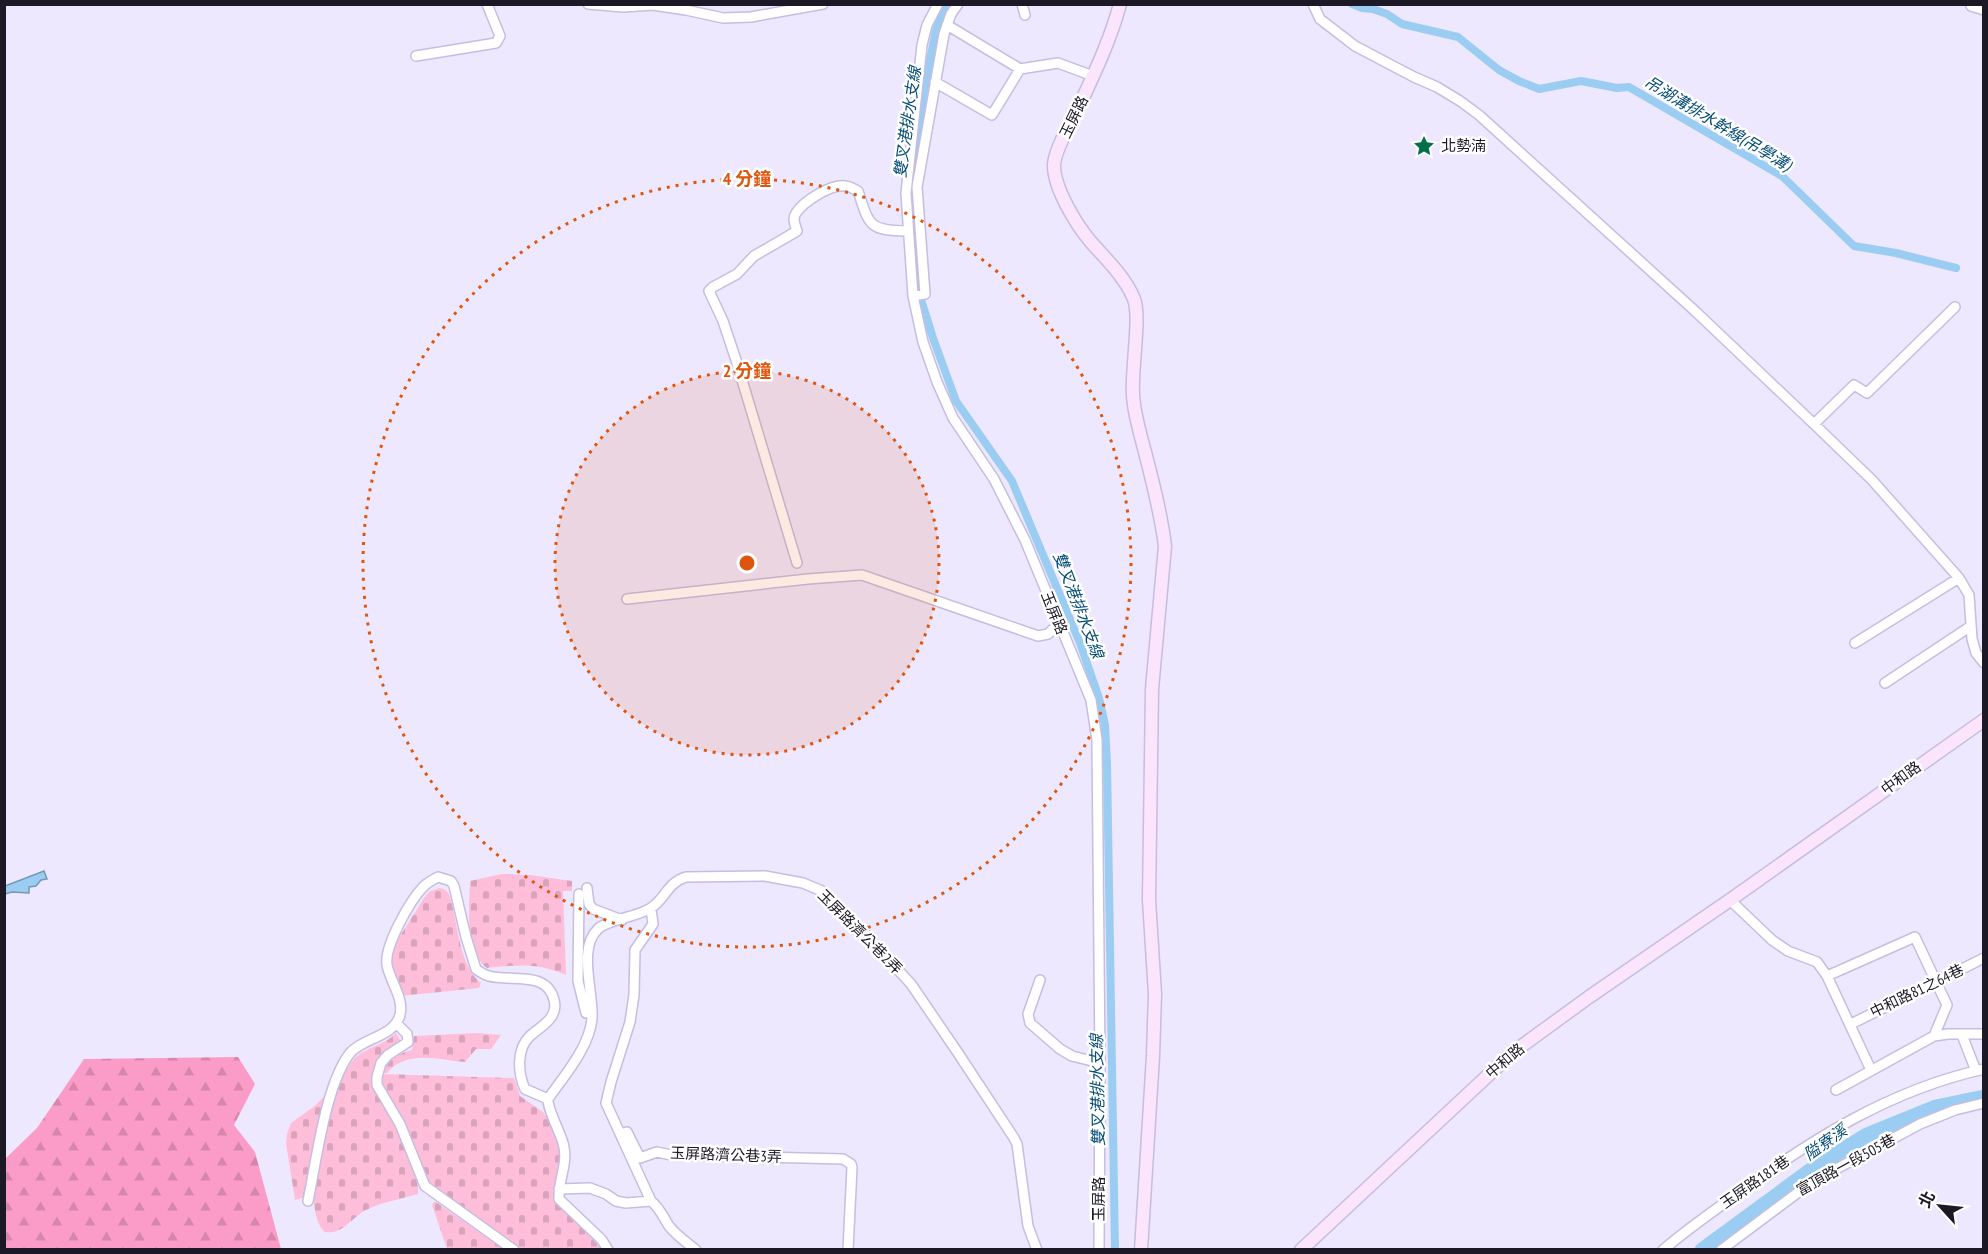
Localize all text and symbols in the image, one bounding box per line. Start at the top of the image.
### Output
water label: 雙叉港排水支線 [889,63,925,179]
water label: 吊湖溝排水幹線(吊學溝) [1641,71,1797,176]
street label: 玉屏路 [1055,92,1092,141]
place icon: 北勢湳 [1412,134,1436,158]
place label: 北勢湳 [1441,136,1486,155]
text: 4 分鐘 [723,167,771,190]
text: 2 分鐘 [723,359,771,382]
water label: 雙叉港排水支線 [1050,549,1109,663]
centre of rings [737,553,757,573]
street label: 玉屏路 [1037,588,1072,637]
street label: 中和路 [1877,757,1924,799]
street label: 玉屏路濟公巷2弄 [814,885,907,978]
street label: 中和路81之64巷 [1867,960,1967,1021]
water label: 雙叉港排水支線 [1086,1032,1108,1146]
street label: 中和路 [1481,1039,1528,1082]
water label: 隘寮溪 [1800,1119,1852,1164]
street label: 富頂路一段505巷 [1793,1130,1899,1200]
street label: 玉屏路濟公巷3弄 [670,1143,782,1166]
street label: 玉屏路181巷 [1716,1151,1793,1212]
street label: 玉屏路 [1089,1176,1108,1222]
north arrow [1910,1176,1970,1236]
text: 北 [1914,1188,1939,1211]

